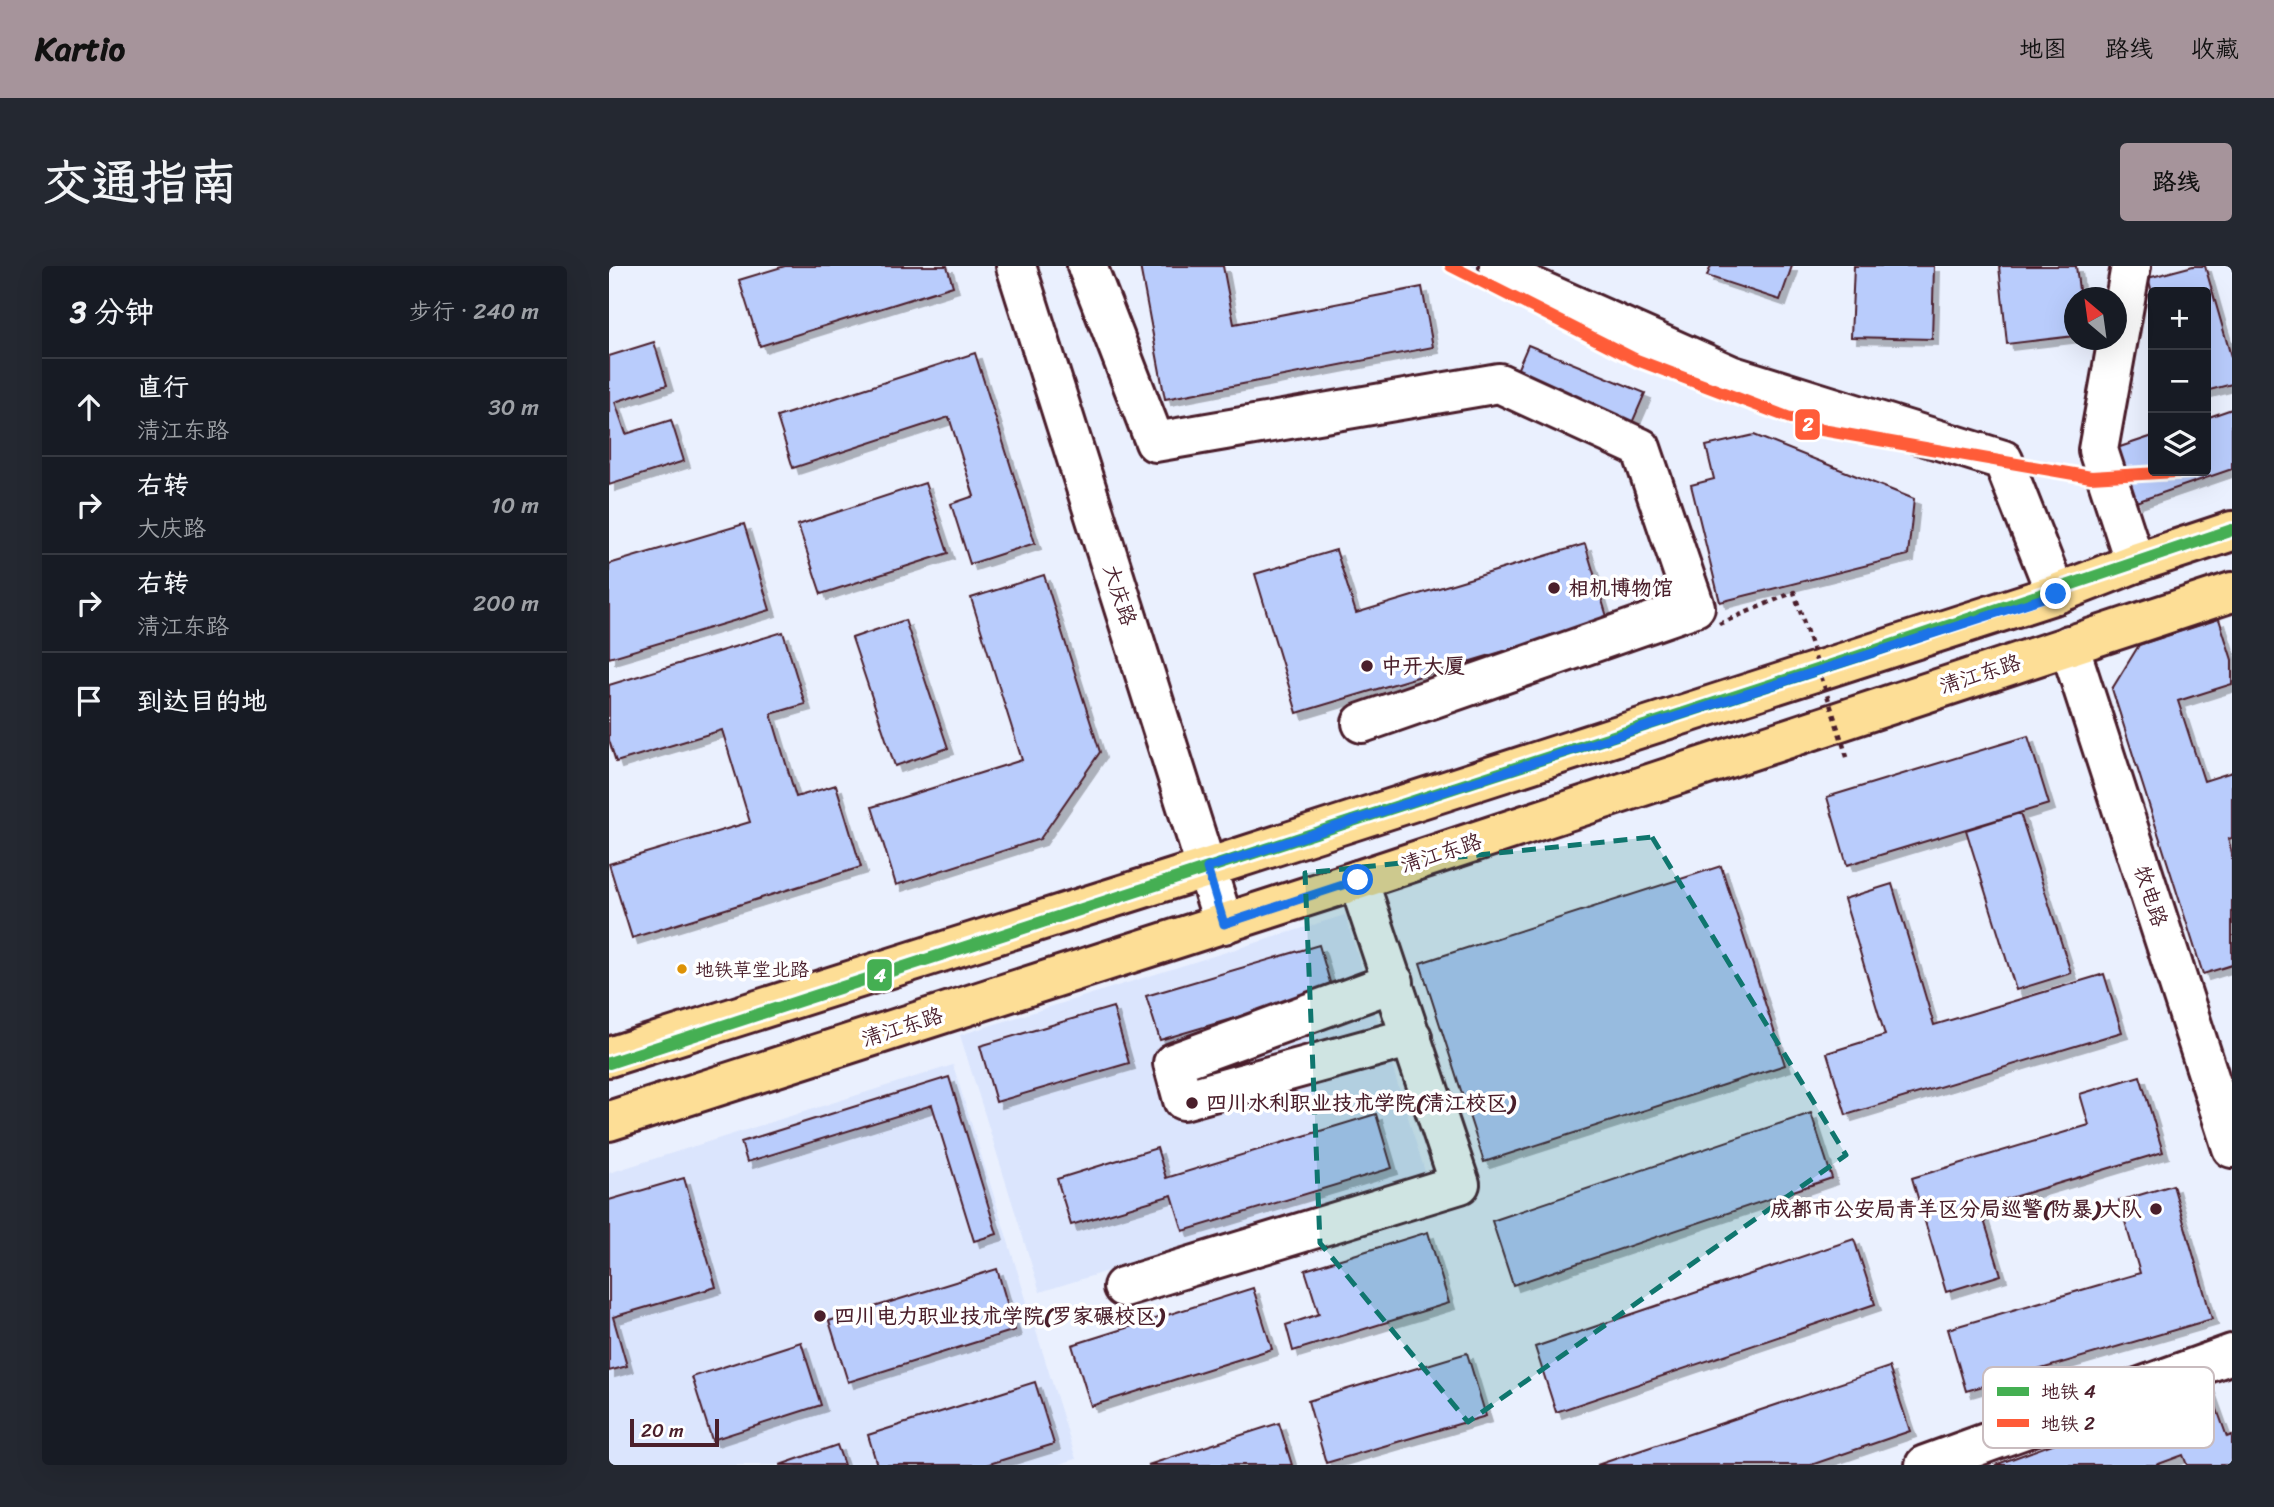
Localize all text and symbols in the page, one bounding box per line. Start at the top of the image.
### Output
text: Kartio [35,20,125,78]
text: 地图 [2019,28,2067,70]
text: 路线 [2105,28,2153,70]
text: 收藏 [2191,28,2239,70]
text: 交通指南 [42,139,238,226]
button: 路线 [2120,143,2232,221]
text: 3 分钟 [70,285,154,339]
north arrow [2064,287,2127,350]
map controls [2148,287,2211,476]
button: + [2148,287,2211,350]
text: 步行 · 240 m [409,291,539,332]
button: − [2148,350,2211,413]
text: 直行 [137,364,189,410]
text: 30 m [488,387,539,428]
icon: ahead [70,388,108,426]
line badge: 2 [1794,408,1821,441]
text: 2 [1802,408,1814,441]
text: 清江东路 [137,410,229,451]
button: layers [2148,413,2211,476]
text: 右转 [137,462,189,508]
text: 10 m [491,485,539,526]
icon: right [70,486,108,524]
text: 大庆路 [137,508,206,549]
street label: 大庆路 [1092,559,1148,631]
text: 右转 [137,560,189,606]
place label: 相机博物馆 [1568,569,1673,607]
route end [2040,578,2071,609]
marker: 相机博物馆 [1546,580,1562,596]
text: 200 m [473,583,539,624]
icon: right [70,584,108,622]
text: 清江东路 [137,606,229,647]
street label: 清江东路 [1934,643,2026,705]
place label: 中开大厦 [1381,647,1465,685]
marker: 中开大厦 [1359,658,1375,674]
text: 到达目的地 [137,678,267,724]
icon: arrive [70,682,108,720]
street label: 清江东路 [1395,822,1487,884]
street label: 牧电路 [2123,860,2179,932]
route start [1342,864,1373,895]
place label: 地铁草堂北路 [695,953,809,986]
line badge: 4 [866,958,893,992]
text: 4 [873,959,886,992]
marker: 地铁草堂北路 [675,962,689,976]
street label: 清江东路 [856,996,948,1058]
place label: 四川水利职业技术学院(清江校区) [1206,1084,1516,1122]
marker: 四川水利职业技术学院(清江校区) [1184,1095,1200,1111]
place label: 成都市公安局青羊区分局巡警(防暴)大队 [1770,1190,2142,1228]
marker: 成都市公安局青羊区分局巡警(防暴)大队 [2148,1201,2164,1217]
place label: 四川电力职业技术学院(罗家碾校区) [834,1297,1165,1335]
marker: 四川电力职业技术学院(罗家碾校区) [812,1308,828,1324]
legend [1983,1367,2214,1448]
text: 地铁 4 [2041,1375,2096,1408]
text: 地铁 2 [2041,1407,2095,1440]
text: 20 m [641,1414,684,1447]
scale bar [630,1416,719,1448]

